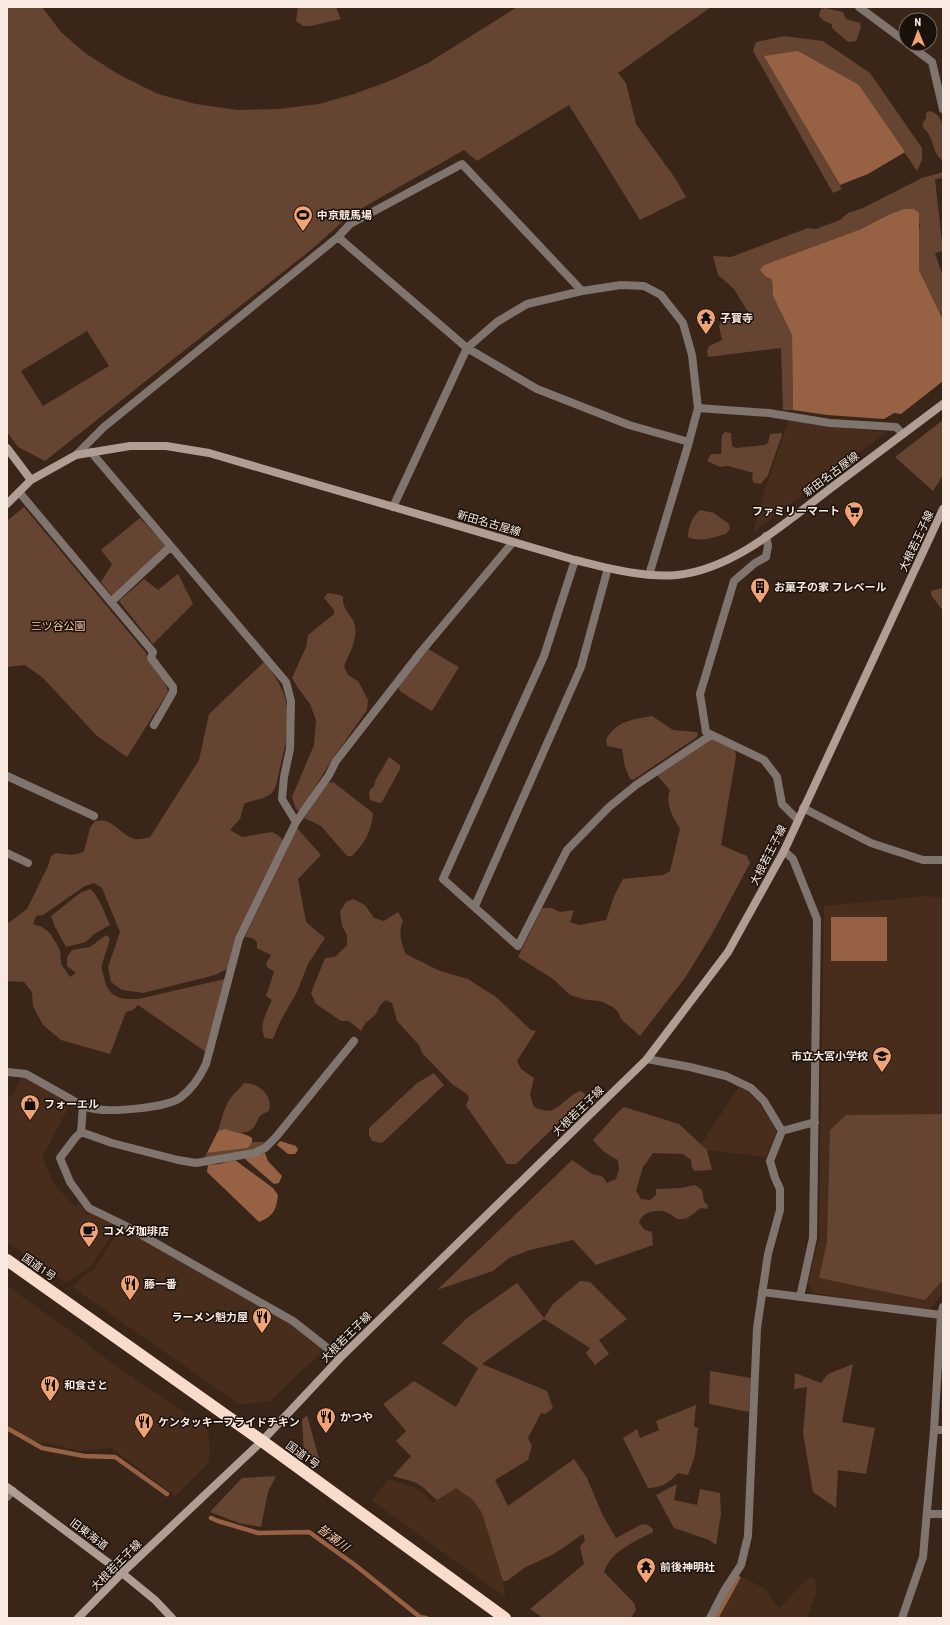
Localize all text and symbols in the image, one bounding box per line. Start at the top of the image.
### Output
north arrow [898,12,938,52]
text: N [914,16,922,29]
sports icon: 中京競馬場 [292,204,314,232]
place label: 中京競馬場 [317,209,372,222]
temple icon: 子寶寺 [695,307,717,335]
place label: 子寶寺 [720,312,753,325]
street label: 新田名古屋線 [801,449,862,499]
supermarket icon: ファミリーマート [843,500,865,528]
place label: ファミリーマート [752,505,840,518]
street label: 新田名古屋線 [455,508,522,539]
street label: 大根若王子線 [897,509,936,574]
building icon: お菓子の家 フレベール [749,576,771,604]
place label: お菓子の家 フレベール [774,581,887,594]
park label: 三ツ谷公園 [31,620,86,633]
street label: 大根若王子線 [748,823,789,888]
school or university icon: 市立大宮小学校 [871,1045,893,1073]
place label: 市立大宮小学校 [791,1050,868,1063]
street label: 大根若王子線 [550,1084,607,1139]
shop icon: フォーエル [19,1093,41,1121]
place label: フォーエル [44,1098,99,1111]
cafe icon: コメダ珈琲店 [78,1220,100,1248]
place label: コメダ珈琲店 [103,1225,169,1238]
street label: 国道1号 [19,1251,58,1284]
restaurant icon: 藤一番 [119,1273,141,1301]
place label: 藤一番 [144,1278,177,1291]
restaurant icon: ラーメン魁力屋 [251,1306,273,1334]
street label: 大根若王子線 [318,1309,374,1365]
place label: ラーメン魁力屋 [171,1311,248,1324]
restaurant icon: 和食さと [39,1374,61,1402]
place label: 和食さと [64,1379,108,1392]
restaurant icon: かつや [315,1406,337,1434]
restaurant icon: ケンタッキーフライドチキン [133,1411,155,1439]
place label: かつや [340,1411,373,1424]
place label: ケンタッキーフライドチキン [158,1416,300,1429]
street label: 国道1号 [283,1439,322,1472]
street label: 旧東海道 [67,1516,110,1553]
water label: 皆瀬川 [314,1522,353,1556]
street label: 大根若王子線 [88,1537,144,1593]
temple icon: 前後神明社 [635,1556,657,1584]
place label: 前後神明社 [660,1561,715,1574]

